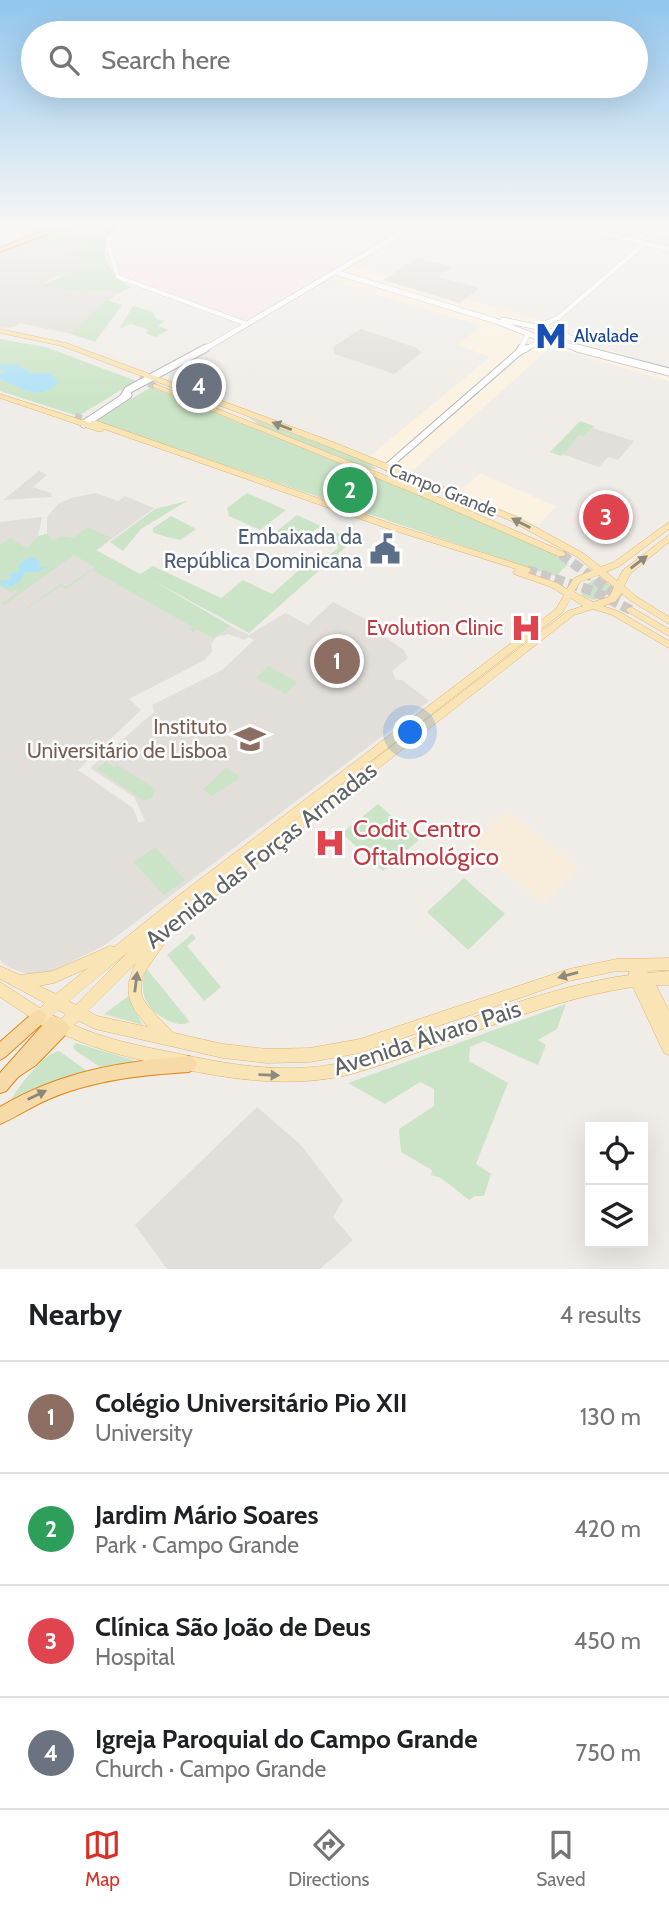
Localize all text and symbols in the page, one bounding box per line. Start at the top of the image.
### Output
search box [21,21,648,98]
icon: search [45,41,83,79]
text: Search here [101,44,230,76]
metro station icon: Alvalade [534,319,568,353]
place label: Alvalade [574,325,639,347]
pin: 4 [176,360,222,412]
one-way arrow [271,420,292,431]
street label: Campo Grande [386,458,500,522]
pin: 2 [327,464,373,516]
pin: 3 [583,491,629,543]
one-way arrow [511,517,531,529]
place label: Embaixada da República Dominicana [164,524,362,573]
public building icon: Embaixada da República Dominicana [368,532,402,566]
one-way arrow [629,554,647,569]
hospital icon: Evolution Clinic [509,611,543,645]
place label: Evolution Clinic [366,615,503,640]
pin: 1 [314,635,360,687]
place label: Instituto Universitário de Lisboa [27,714,227,763]
your location [393,715,427,749]
school or university icon: Instituto Universitário de Lisboa [233,722,267,756]
street label: Avenida das Forças Armadas [139,755,382,954]
place label: Codit Centro Oftalmológico [353,814,499,871]
hospital icon: Codit Centro Oftalmológico [313,826,347,860]
one-way arrow [130,971,141,993]
one-way arrow [557,971,578,981]
street label: Avenida Álvaro Pais [329,993,524,1082]
one-way arrow [258,1069,280,1081]
one-way arrow [27,1089,47,1101]
map controls [585,1122,648,1248]
button: locate [585,1122,648,1185]
button: layers [585,1185,648,1248]
text: Nearby [28,1296,122,1333]
text: 4 results [560,1301,641,1329]
text: Colégio Universitário Pio XII [95,1387,407,1419]
text: 1 [47,1403,55,1431]
text: 130 m [580,1403,641,1431]
text: University [95,1419,193,1447]
text: Jardim Mário Soares [95,1499,318,1531]
text: 2 [45,1515,57,1543]
text: 420 m [574,1515,641,1543]
text: Park · Campo Grande [95,1531,299,1559]
text: Clínica São João de Deus [95,1611,371,1643]
text: 3 [45,1627,57,1655]
text: 450 m [574,1627,641,1655]
text: Hospital [95,1643,175,1671]
text: Igreja Paroquial do Campo Grande [95,1723,478,1755]
text: 4 [44,1739,58,1767]
text: 750 m [576,1739,641,1767]
text: Church · Campo Grande [95,1755,326,1783]
tab: Map [83,1826,121,1891]
tab: Directions [288,1826,369,1891]
tab: Saved [536,1826,586,1891]

